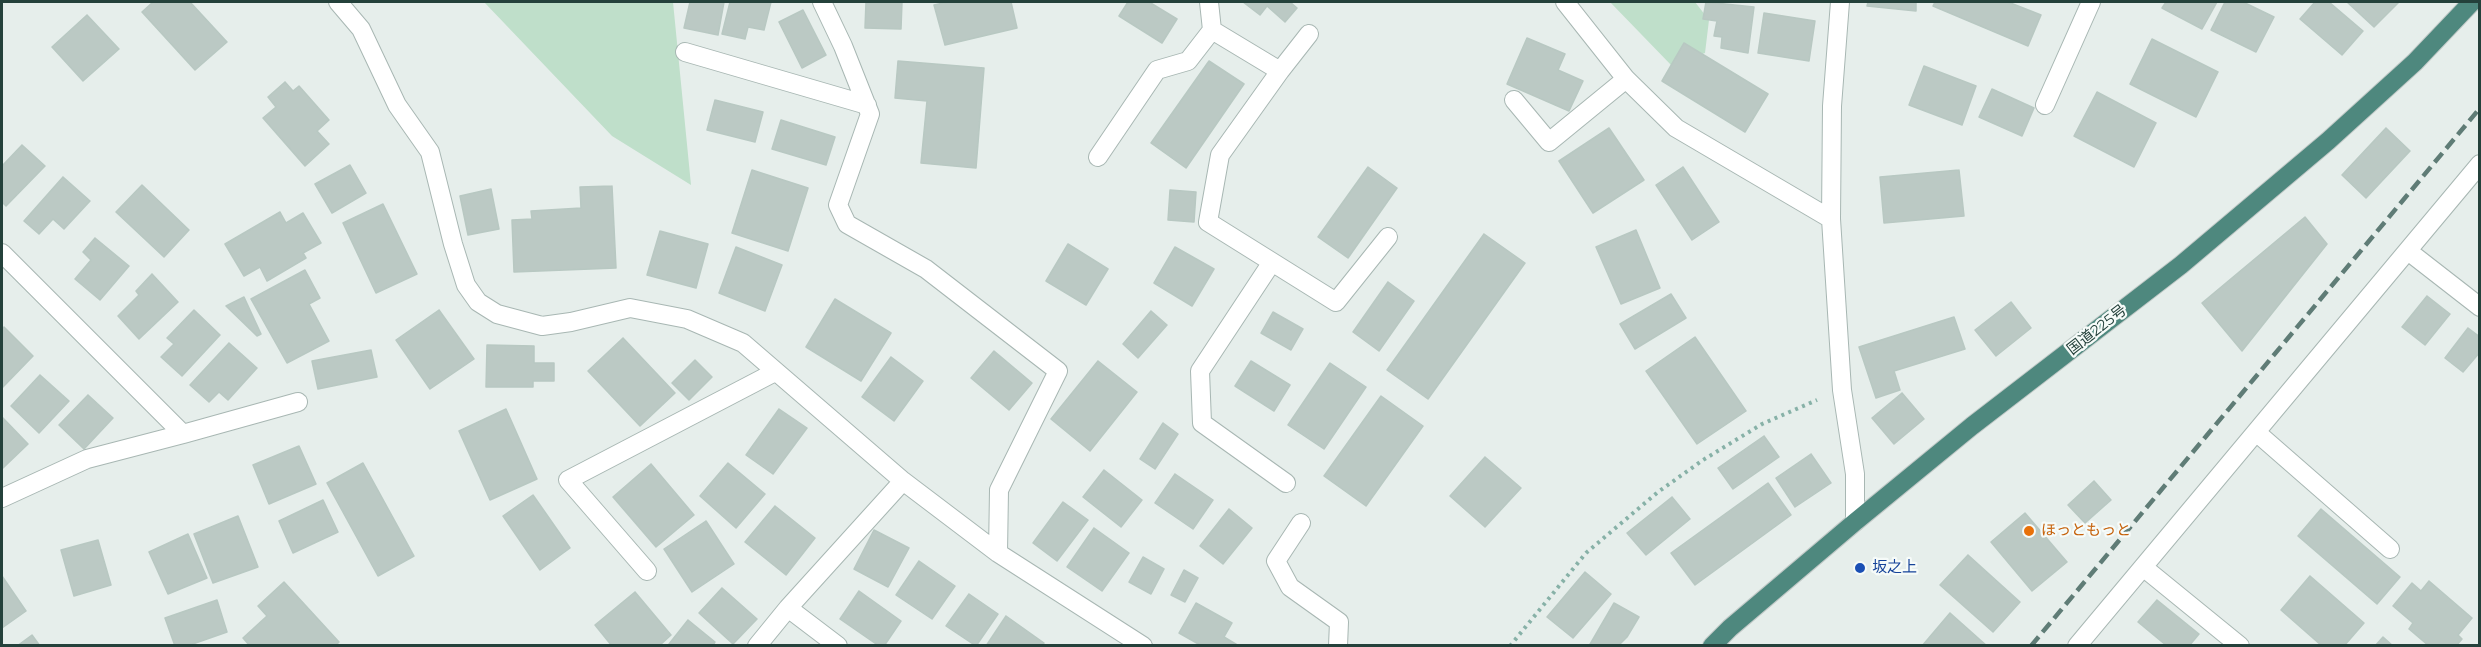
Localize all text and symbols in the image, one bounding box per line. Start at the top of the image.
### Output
street label: 国道225号 [2064,301,2130,359]
place label: ほっともっと [2041,522,2131,540]
marker: ほっともっと [2022,524,2036,538]
place label: 坂之上 [1872,559,1917,577]
marker: 坂之上 [1853,561,1867,575]

